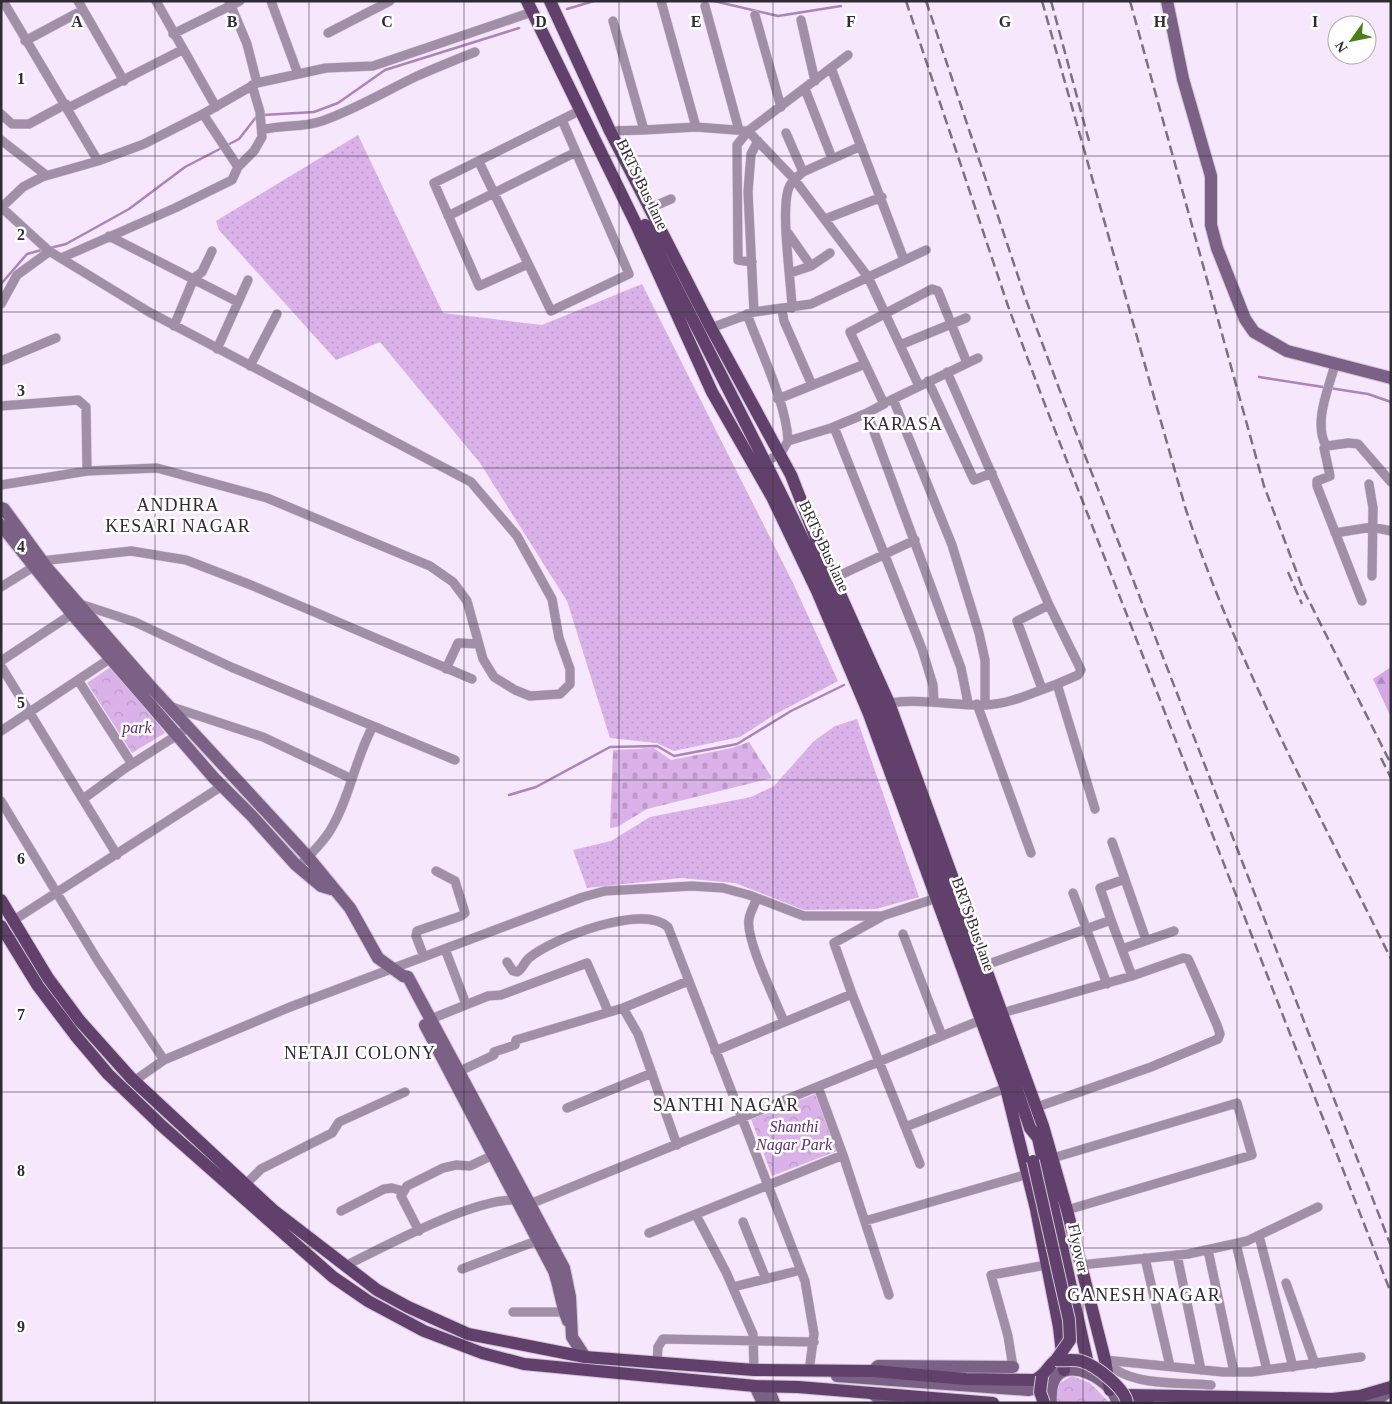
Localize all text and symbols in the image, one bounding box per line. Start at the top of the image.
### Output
text: A [71,13,83,30]
text: B [227,13,238,30]
text: C [381,13,393,30]
text: D [535,13,547,30]
text: E [691,13,701,30]
text: F [846,13,856,30]
text: G [999,13,1012,30]
text: H [1154,13,1167,30]
text: I [1312,13,1318,30]
north arrow [1327,15,1377,65]
text: N [1332,38,1351,55]
text: 1 [17,70,25,87]
street label: BRTS Bus lane [613,136,672,232]
text: 2 [17,226,25,243]
text: 3 [17,382,25,399]
district label: KARASA [863,414,943,434]
district label: ANDHRA KESARI NAGAR [105,495,251,536]
street label: BRTS Bus lane [796,498,853,594]
text: 4 [17,538,25,555]
text: 5 [17,694,25,711]
park label: park [121,719,153,737]
text: 6 [17,850,25,867]
street label: BRTS Bus lane [949,875,998,973]
text: 7 [17,1006,25,1023]
district label: NETAJI COLONY [284,1043,436,1063]
district label: SANTHI NAGAR [653,1095,799,1115]
park label: Shanthi Nagar Park [755,1118,833,1154]
text: 8 [17,1162,25,1179]
street label: Flyover [1064,1222,1092,1275]
district label: GANESH NAGAR [1067,1285,1221,1305]
text: 9 [17,1318,25,1335]

